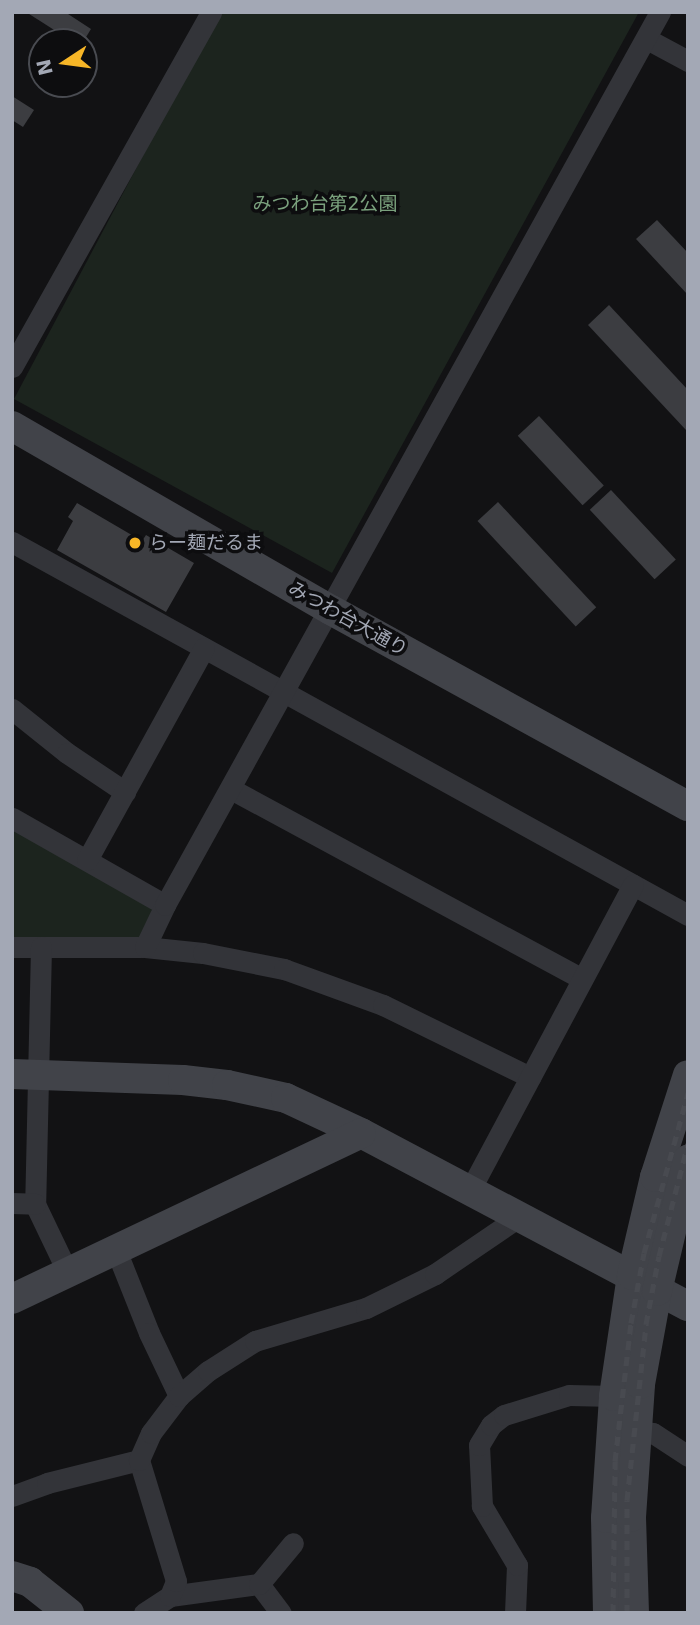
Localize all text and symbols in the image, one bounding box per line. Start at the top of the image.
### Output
north arrow [28,28,98,98]
text: N [32,57,57,77]
park label: みつわ台第2公園 [252,193,398,215]
place label: らー麺だるま [149,532,263,554]
marker: らー麺だるま [127,535,143,551]
street label: みつわ台大通り [284,577,412,661]

